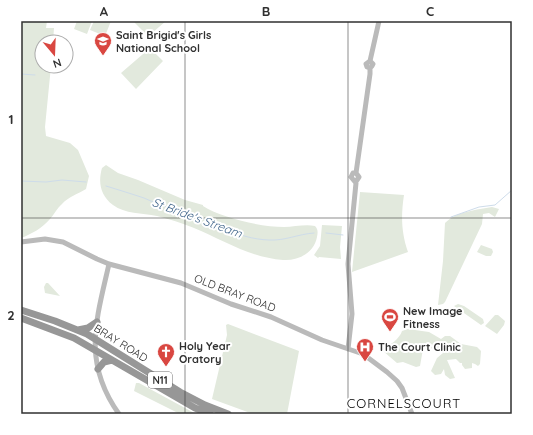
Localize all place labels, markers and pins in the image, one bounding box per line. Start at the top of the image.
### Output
place label: Saint Brigid's Girls National School [116,28,211,55]
school or university icon: Saint Brigid's Girls National School [93,31,113,56]
place label: New Image Fitness [403,304,463,331]
sports icon: New Image Fitness [380,307,400,332]
hospital icon: The Court Clinic [355,337,375,362]
place label: Holy Year Oratory [179,339,231,366]
place label: The Court Clinic [378,340,461,354]
church icon: Holy Year Oratory [156,342,176,367]

